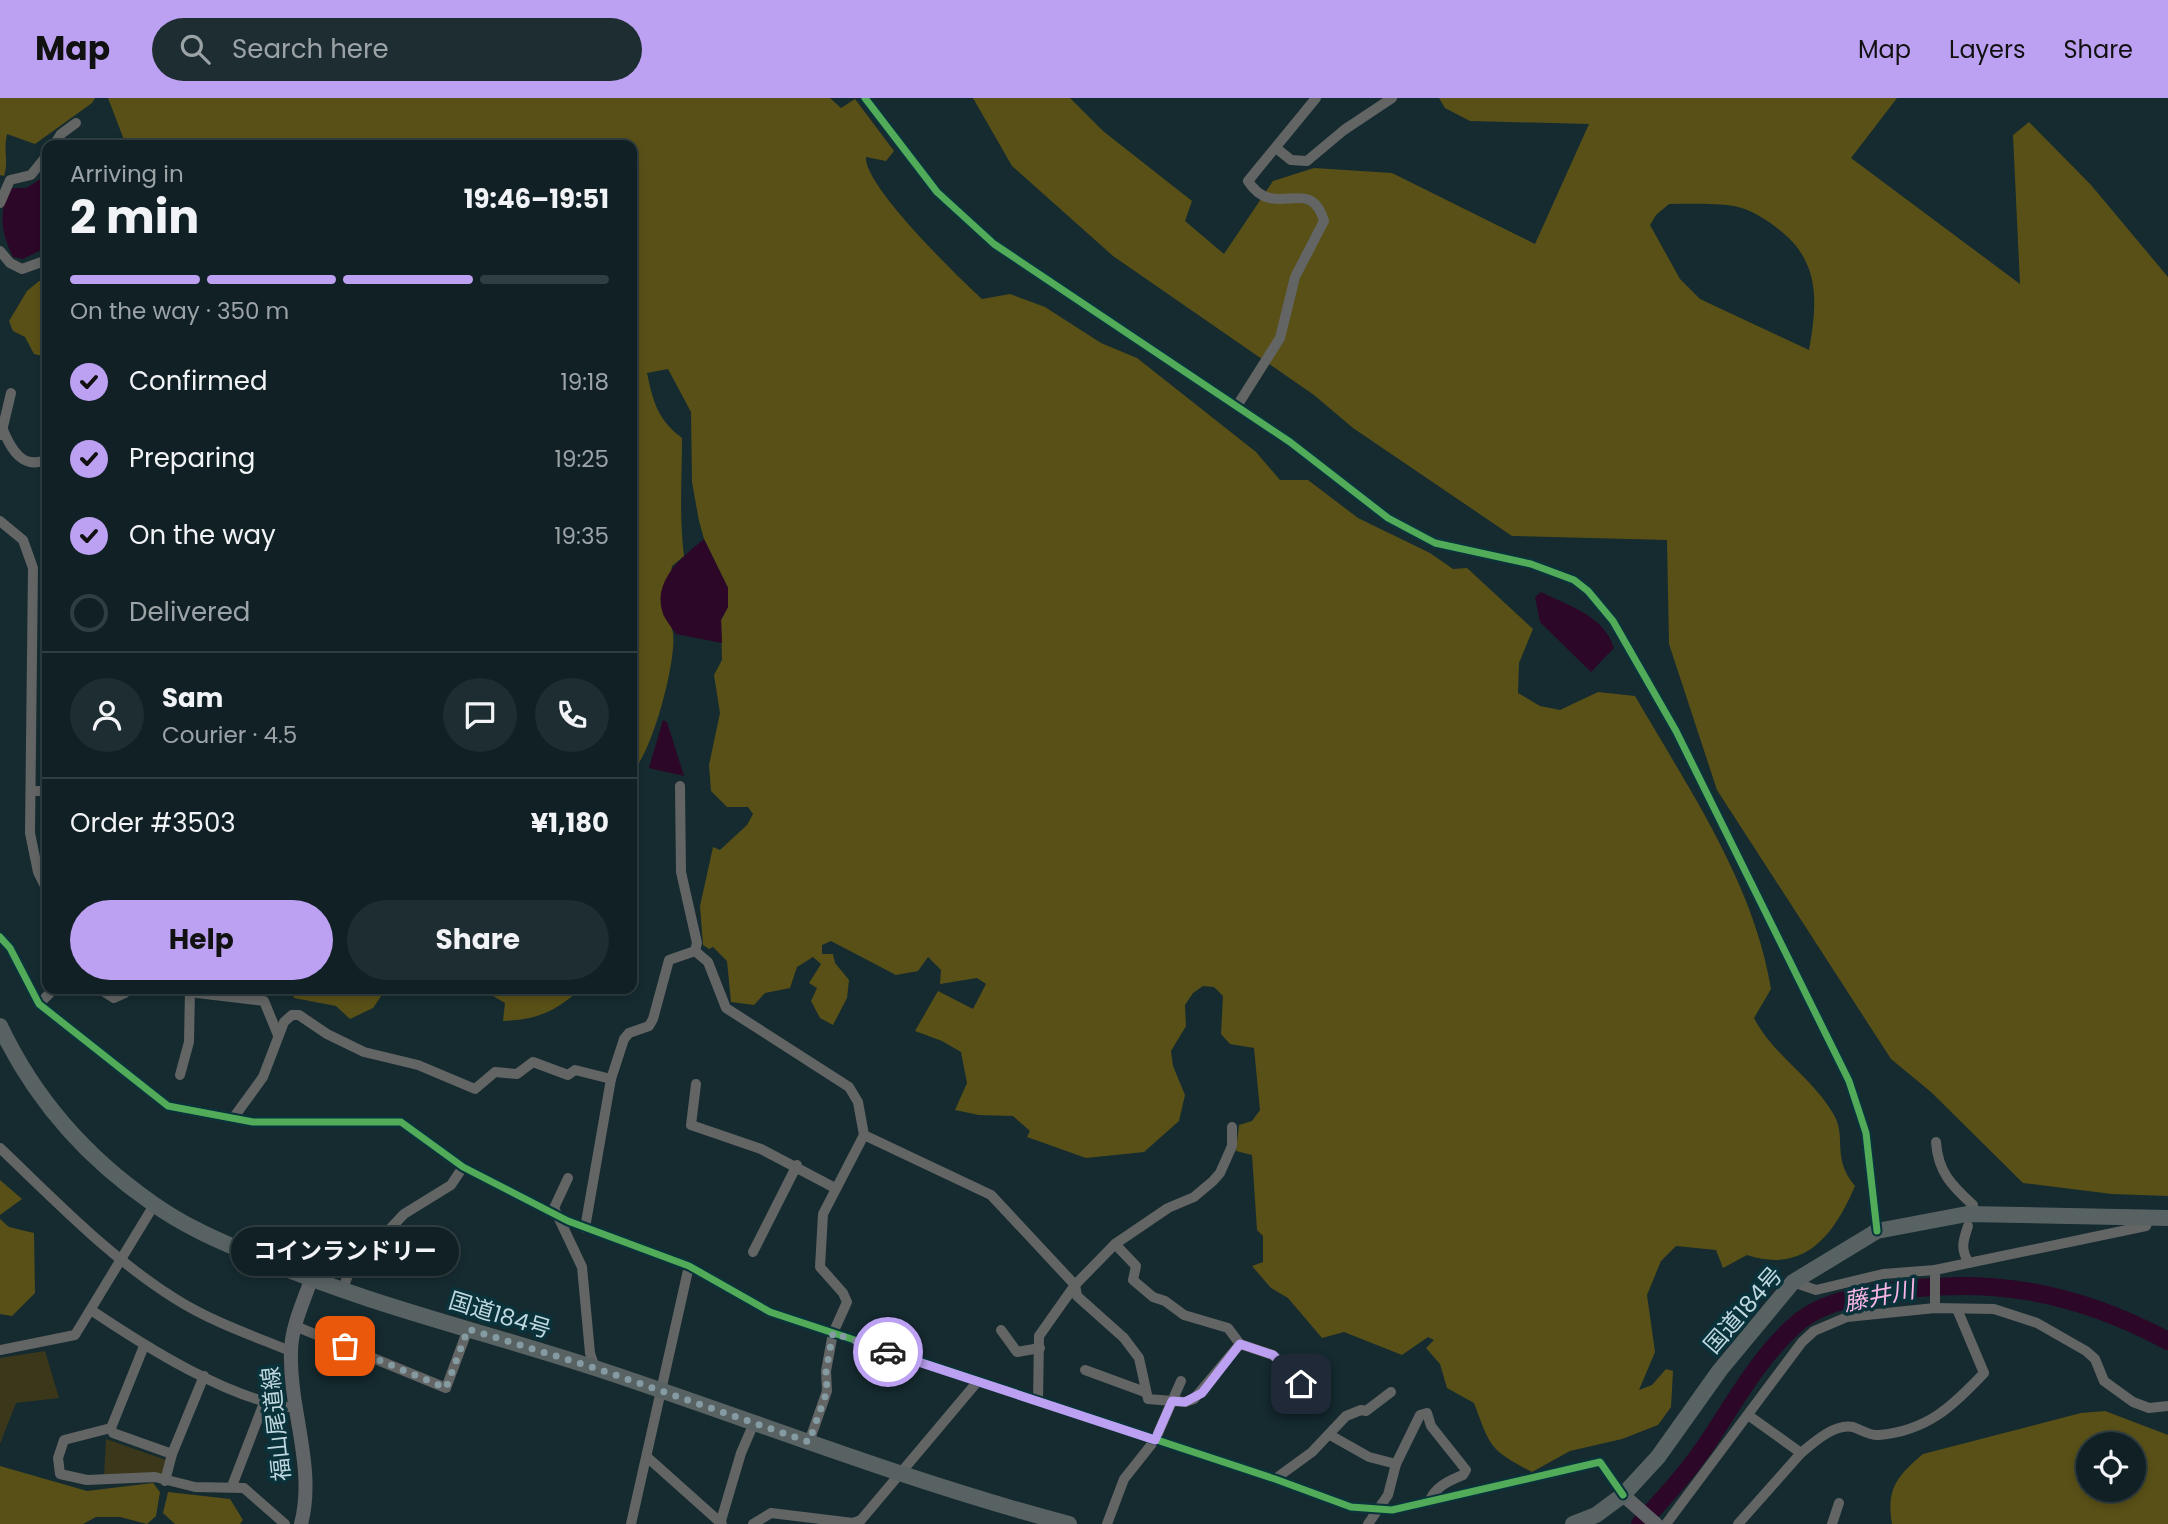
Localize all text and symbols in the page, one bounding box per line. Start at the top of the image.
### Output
search box [152,18,642,81]
text: Map [35,25,110,72]
icon: search [176,30,214,68]
text: Search here [232,31,389,67]
text: Map [1858,33,1911,66]
text: Layers [1949,33,2025,66]
text: Share [2063,33,2133,66]
text: Arriving in [70,158,184,190]
text: 19:46–19:51 [464,181,609,217]
text: 2 min [70,185,199,249]
text: On the way · 350 m [70,295,289,327]
icon: check [70,363,108,401]
text: Confirmed [129,363,267,399]
text: 19:18 [560,366,609,398]
icon: check [70,440,108,478]
text: Preparing [129,440,255,476]
text: 19:25 [555,443,609,475]
icon: check [70,517,108,555]
text: On the way [129,517,276,553]
text: 19:35 [554,520,609,552]
text: Delivered [129,594,250,630]
button: person [70,678,144,752]
button: chat [443,678,517,752]
button: phone [535,678,609,752]
text: Sam [162,680,223,716]
text: Courier · 4.5 [162,719,297,751]
text: Order #3503 [70,805,236,841]
text: ¥1,180 [531,805,609,841]
button: Help [70,900,333,980]
button: Share [347,900,609,980]
callout: コインランドリー [231,1227,459,1276]
text: コインランドリー [253,1235,437,1267]
street label: 国道184号 [1696,1260,1790,1360]
water label: 藤井川 [1840,1272,1920,1319]
street label: 国道184号 [445,1284,555,1346]
pin [315,1316,375,1376]
courier [853,1317,923,1387]
icon: bag [326,1327,364,1365]
icon: car [869,1333,907,1371]
pin [1271,1354,1331,1414]
street label: 福山尾道線 [254,1365,298,1483]
icon: home [1282,1365,1320,1403]
map controls [2076,1432,2146,1502]
button: locate [2076,1432,2146,1502]

